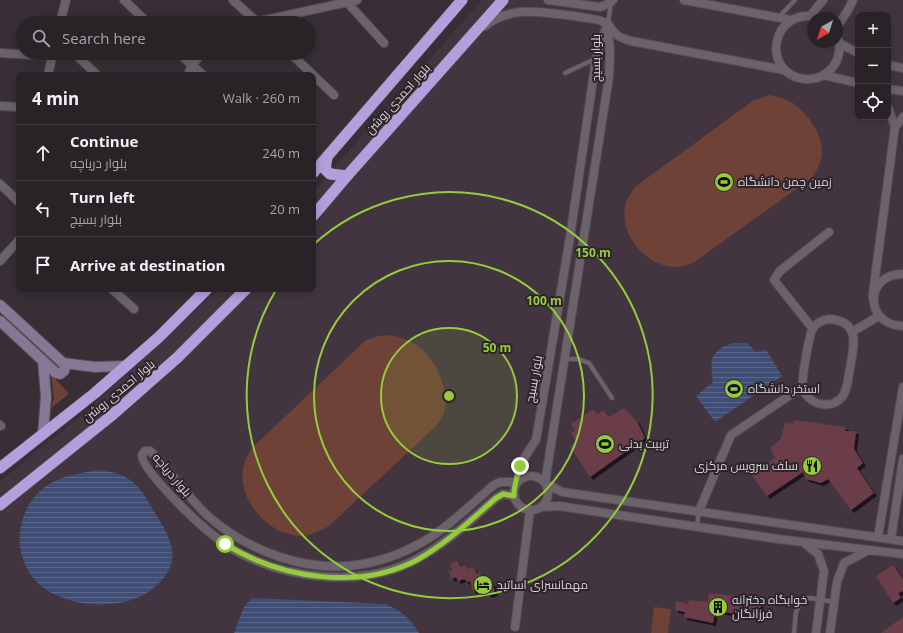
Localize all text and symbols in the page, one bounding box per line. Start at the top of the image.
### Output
north arrow [807,12,843,48]
map controls [855,12,891,120]
button: + [855,12,891,48]
search box [16,16,316,60]
icon: search [30,27,52,49]
text: Search here [62,28,146,48]
street label: بلوار بسیج [587,34,604,82]
button: − [855,48,891,84]
street label: بلوار احمدی روشن [361,60,434,138]
button: locate [855,84,891,120]
text: 4 min [32,87,79,110]
text: Walk · 260 m [223,89,300,107]
text: Continue [70,131,138,151]
icon: ahead [32,142,54,164]
text: 240 m [262,144,300,162]
text: بلوار دریاچه [70,154,127,172]
sports icon: زمین چمن دانشگاه [713,171,735,193]
place label: زمین چمن دانشگاه [738,173,832,191]
text: Turn left [70,187,135,207]
icon: left [32,198,54,220]
text: 20 m [270,200,300,218]
text: بلوار بسیج [70,210,122,228]
text: 150 m [575,244,611,261]
icon: arrive [32,254,54,276]
text: Arrive at destination [70,255,225,275]
text: 100 m [526,292,562,309]
text: 50 m [483,339,511,356]
street label: بلوار بسیج [521,354,546,404]
street label: بلوار احمدی روشن [79,355,158,426]
sports icon: استخر دانشگاه [723,378,745,400]
place label: استخر دانشگاه [748,380,820,397]
centre of rings [442,389,456,403]
sports icon: تربیت بدنی [594,433,616,455]
place label: تربیت بدنی [619,435,670,452]
street label: بلوار دریاچه [148,449,196,501]
restaurant icon: سلف سرویس مرکزی [801,455,823,477]
route end [511,457,529,475]
place label: سلف سرویس مرکزی [694,457,798,474]
route start [216,535,234,553]
hotel icon: مهمانسرای اساتید [472,574,494,596]
place label: مهمانسرای اساتید [497,576,588,593]
place label: خوابگاه دخترانه فرزانگان [732,591,807,622]
building icon: خوابگاه دخترانه فرزانگان [707,596,729,618]

